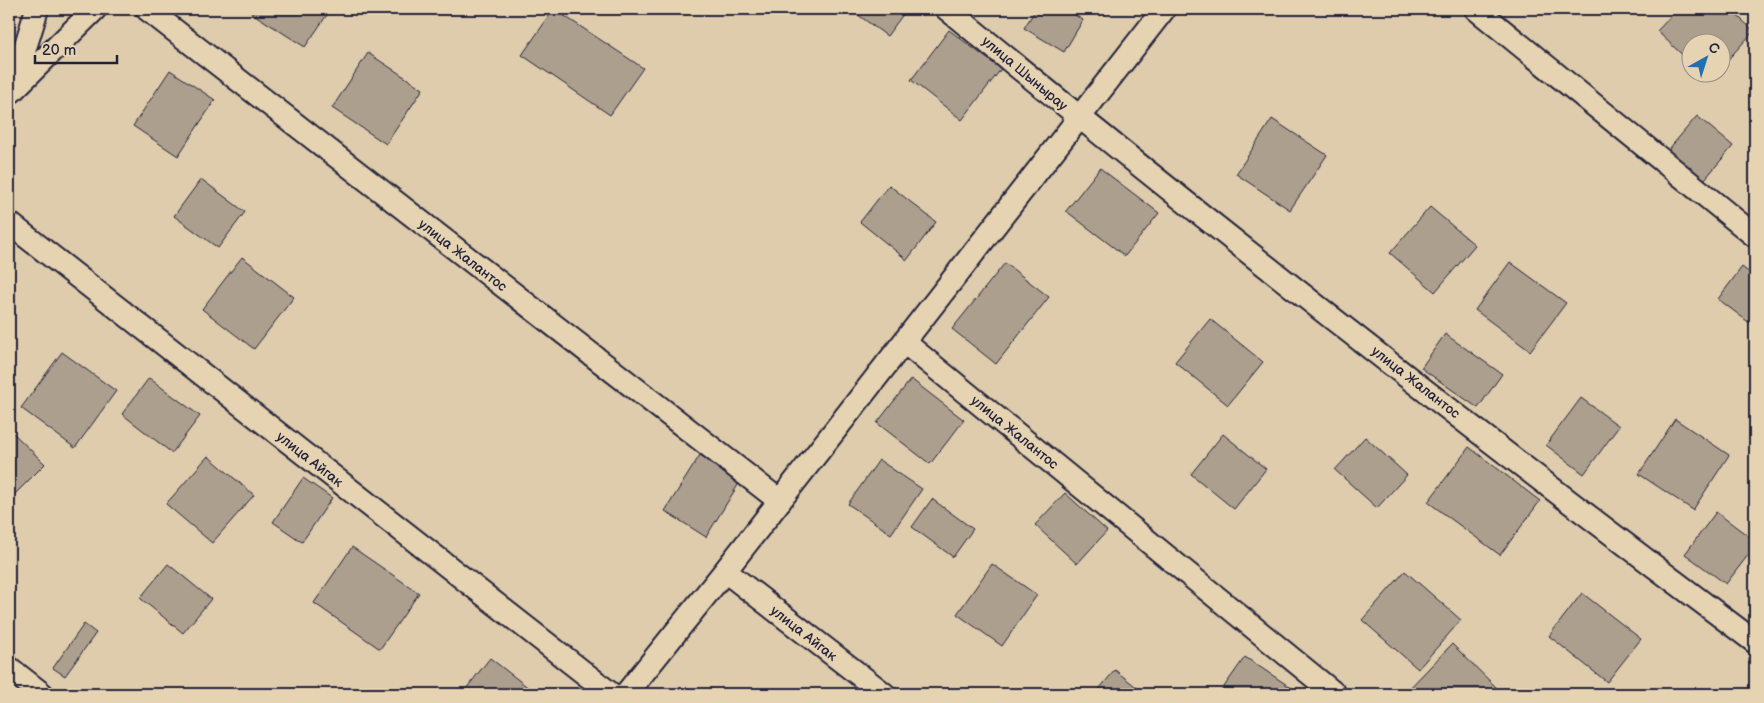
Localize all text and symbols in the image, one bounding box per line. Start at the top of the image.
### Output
scale bar [35,32,118,64]
north arrow [1682,32,1732,82]
street label: улица Шынырау [978,33,1071,115]
text: С [1705,39,1723,58]
text: 20 m [42,41,76,60]
street label: улица Жалантос [415,216,510,295]
street label: улица Жалантос [1368,343,1463,422]
street label: улица Жалантос [968,392,1062,473]
street label: улица Айгак [273,428,347,491]
street label: улица Айгак [767,602,841,665]

